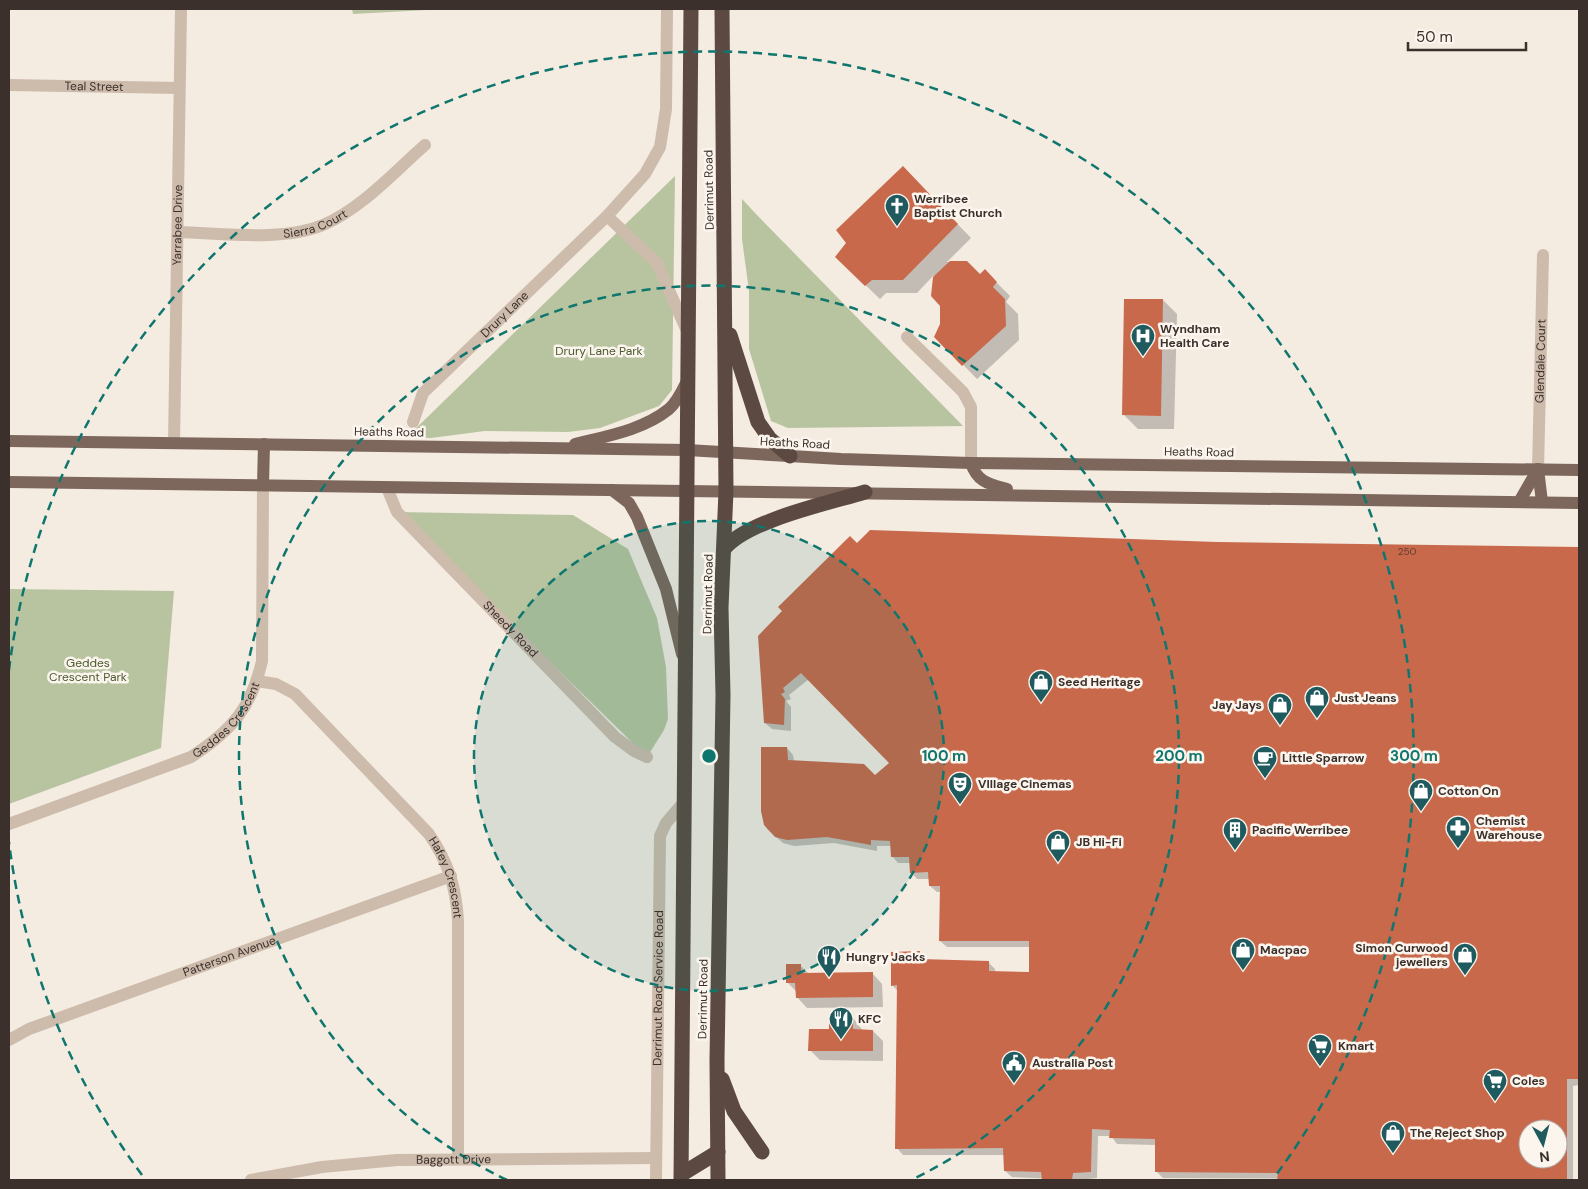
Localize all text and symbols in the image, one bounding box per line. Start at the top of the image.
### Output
scale bar [1408,20,1526,52]
text: 50 m [1416,27,1453,47]
street label: Teal Street [64,78,124,95]
street label: Derrimut Road [700,150,718,230]
street label: Yarrabee Drive [169,184,186,266]
place label: Werribee Baptist Church [914,191,1002,221]
church icon: Werribee Baptist Church [884,193,910,227]
street label: Sierra Court [282,206,351,242]
street label: Drury Lane [477,288,532,341]
street label: Glendale Court [1532,319,1550,403]
place label: Wyndham Health Care [1160,321,1229,351]
hospital icon: Wyndham Health Care [1130,323,1156,357]
park label: Drury Lane Park [555,343,643,359]
street label: Heaths Road [354,423,424,441]
street label: Heaths Road [760,433,830,453]
street label: Heaths Road [1164,443,1234,461]
house number: 250 [1398,545,1417,558]
street label: Derrimut Road [699,554,717,634]
street label: Sheedy Road [479,597,542,661]
park label: Geddes Crescent Park [49,655,127,685]
shop icon: Seed Heritage [1028,669,1054,703]
place label: Seed Heritage [1058,674,1141,690]
street label: Geddes Crescent [189,679,263,762]
shop icon: Just Jeans [1304,685,1330,719]
place label: Just Jeans [1334,690,1397,706]
shop icon: Jay Jays [1267,692,1293,726]
place label: Jay Jays [1212,697,1262,713]
cafe icon: Little Sparrow [1252,745,1278,779]
text: 100 m [922,746,966,766]
text: 200 m [1155,746,1203,766]
text: 300 m [1390,746,1438,766]
centre of rings [700,747,718,765]
place label: Little Sparrow [1282,750,1365,766]
theatre icon: VIllage Cinemas [947,771,973,805]
place label: VIllage Cinemas [978,776,1072,792]
shop icon: Cotton On [1408,778,1434,812]
place label: Cotton On [1438,783,1499,799]
place label: Chemist Warehouse [1476,813,1542,843]
pharmacy icon: Chemist Warehouse [1445,815,1471,849]
building icon: Pacific Werribee [1222,817,1248,851]
place label: Pacific Werribee [1252,822,1348,838]
shop icon: JB Hi-Fi [1045,829,1071,863]
street label: Hafey Crescent [425,834,466,919]
place label: JB Hi-Fi [1076,834,1122,850]
street label: Derrimut Road Service Road [649,910,667,1066]
street label: Patterson Avenue [181,932,278,981]
shop icon: Macpac [1230,937,1256,971]
place label: Simon Curwood jewellers [1355,940,1448,970]
place label: Macpac [1260,942,1307,958]
shop icon: Simon Curwood jewellers [1452,942,1478,976]
restaurant icon: Hungry Jacks [816,944,842,978]
place label: Hungry Jacks [846,949,925,965]
street label: Derrimut Road [694,959,712,1039]
restaurant icon: KFC [828,1006,854,1040]
place label: KFC [858,1011,882,1027]
supermarket icon: Kmart [1307,1033,1333,1067]
place label: Kmart [1338,1038,1374,1054]
public building icon: Australia Post [1001,1050,1027,1084]
place label: Australia Post [1032,1055,1113,1071]
supermarket icon: Coles [1482,1068,1508,1102]
place label: Coles [1512,1073,1545,1089]
north arrow [1518,1119,1568,1169]
shop icon: The Reject Shop [1380,1120,1406,1154]
place label: The Reject Shop [1410,1125,1505,1141]
text: N [1538,1147,1551,1166]
street label: Baggott Drive [416,1151,491,1168]

